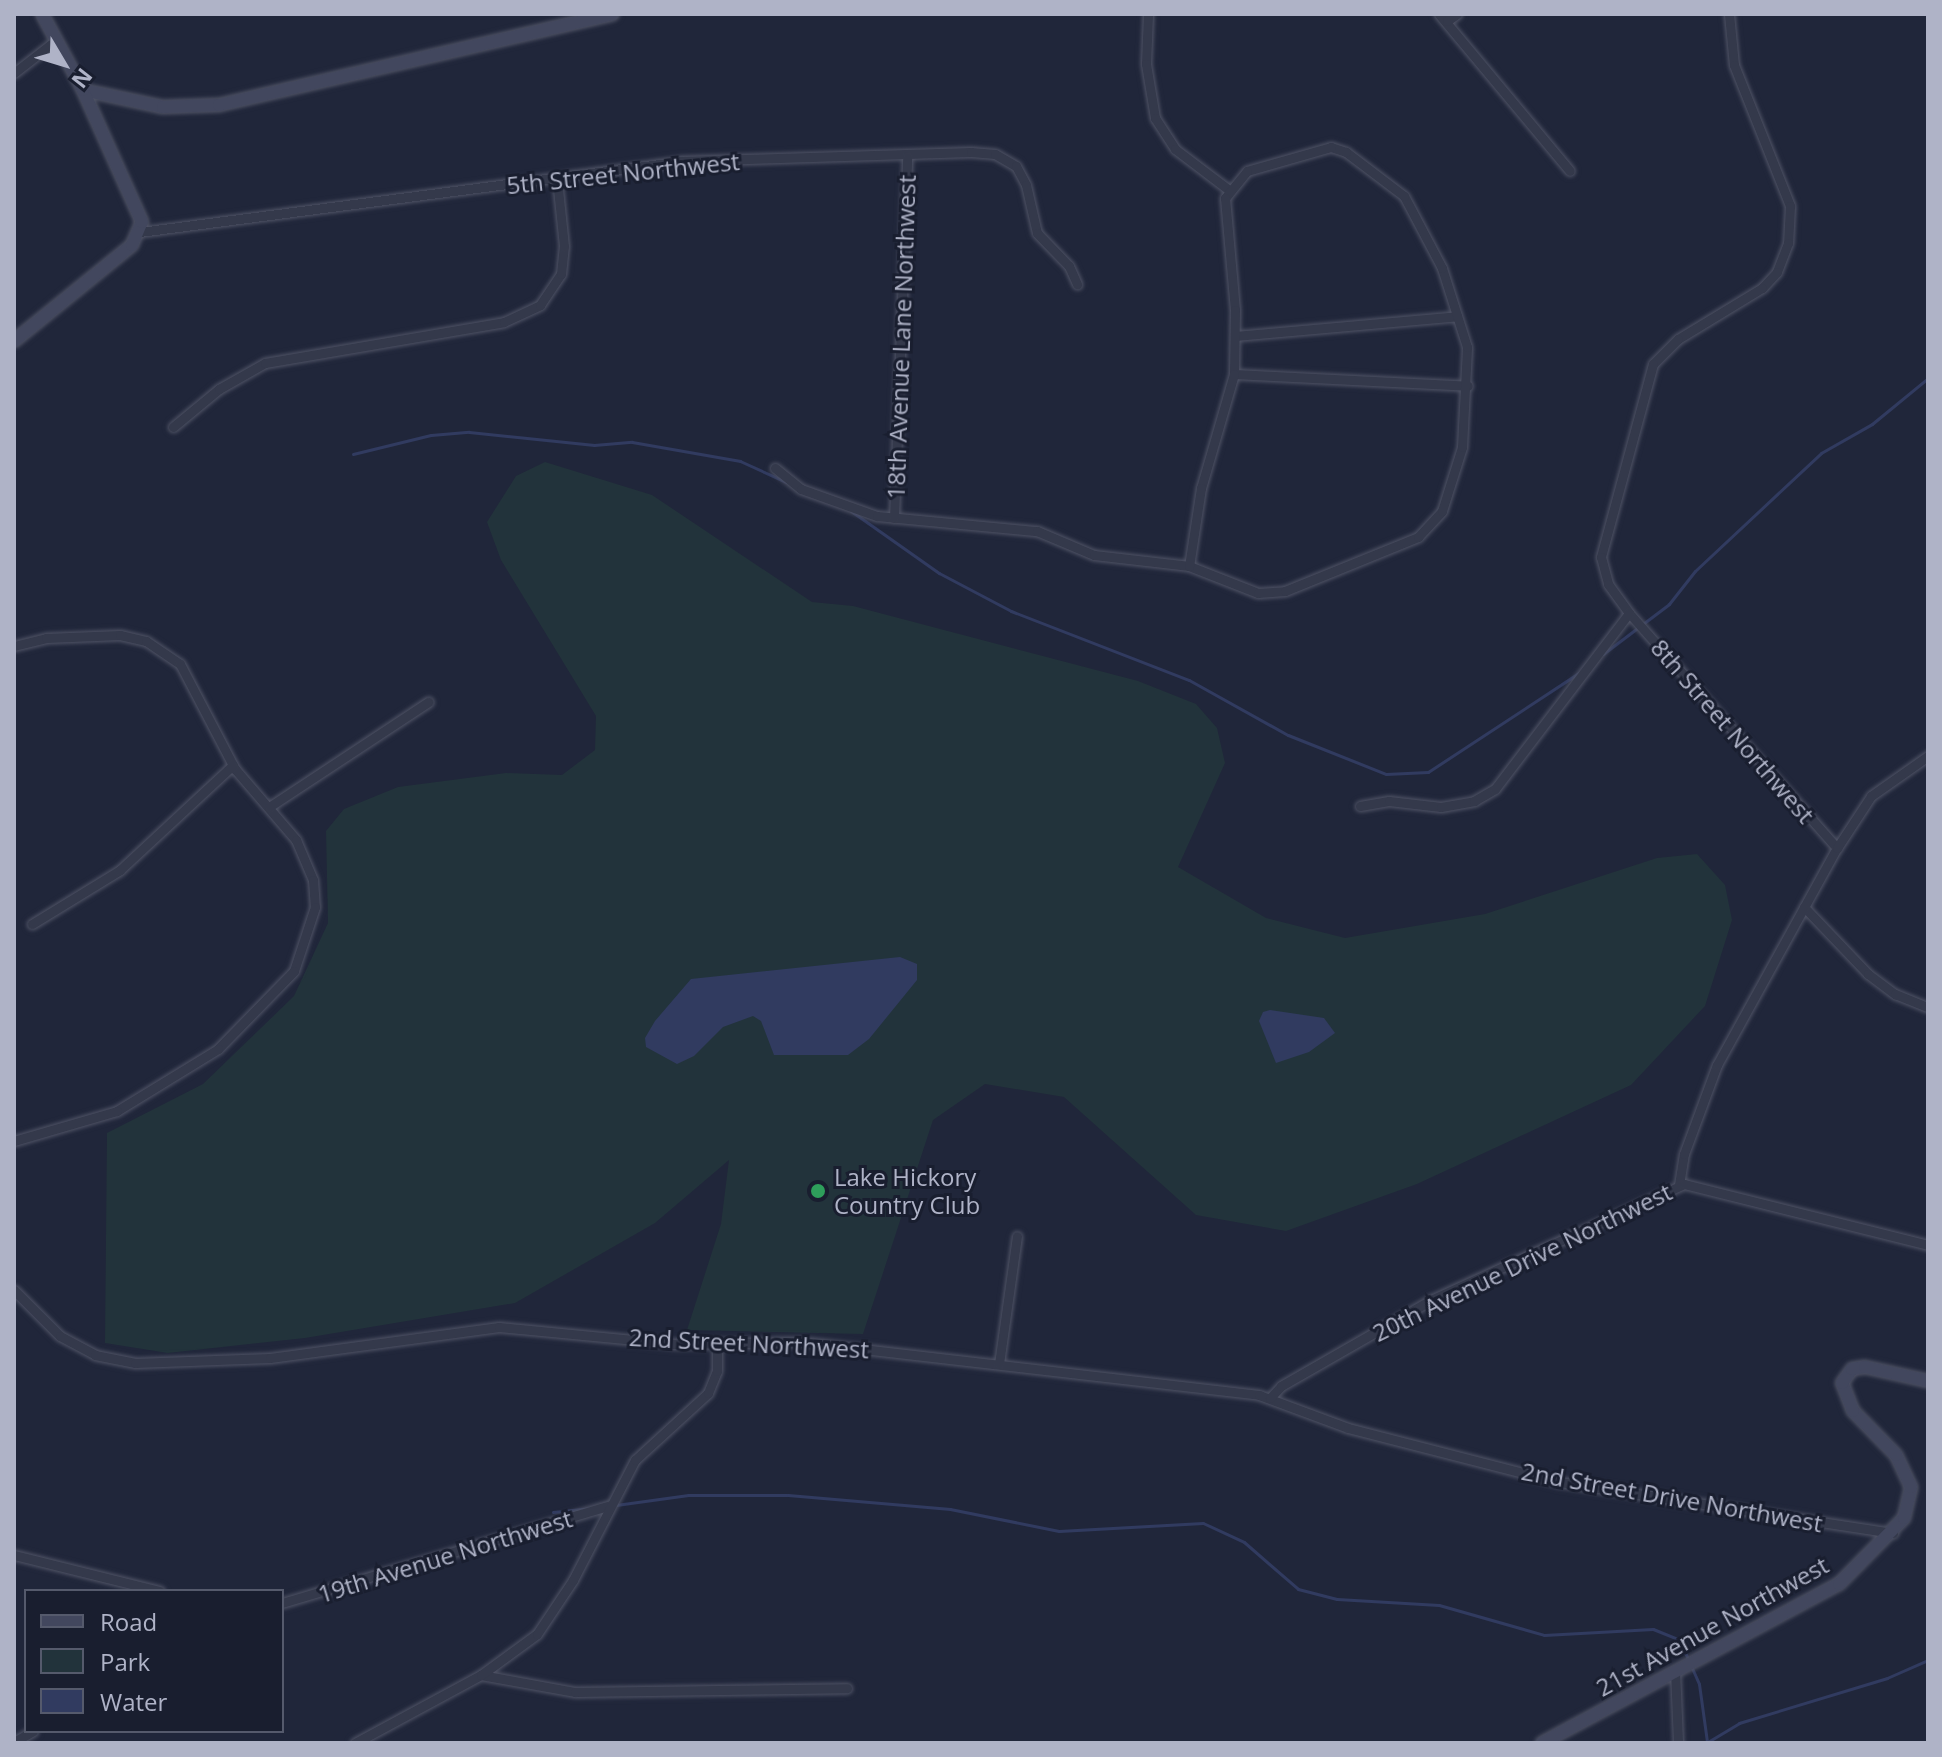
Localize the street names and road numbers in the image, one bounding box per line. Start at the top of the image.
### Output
street label: 5th Street Northwest [505,146,741,200]
street label: 18th Avenue Lane Northwest [881,174,921,500]
street label: 8th Street Northwest [1645,633,1821,829]
street label: 20th Avenue Drive Northwest [1368,1177,1676,1347]
street label: 2nd Street Northwest [628,1322,870,1364]
street label: 2nd Street Drive Northwest [1519,1456,1825,1538]
street label: 19th Avenue Northwest [314,1504,576,1608]
street label: 21st Avenue Northwest [1591,1550,1833,1702]

